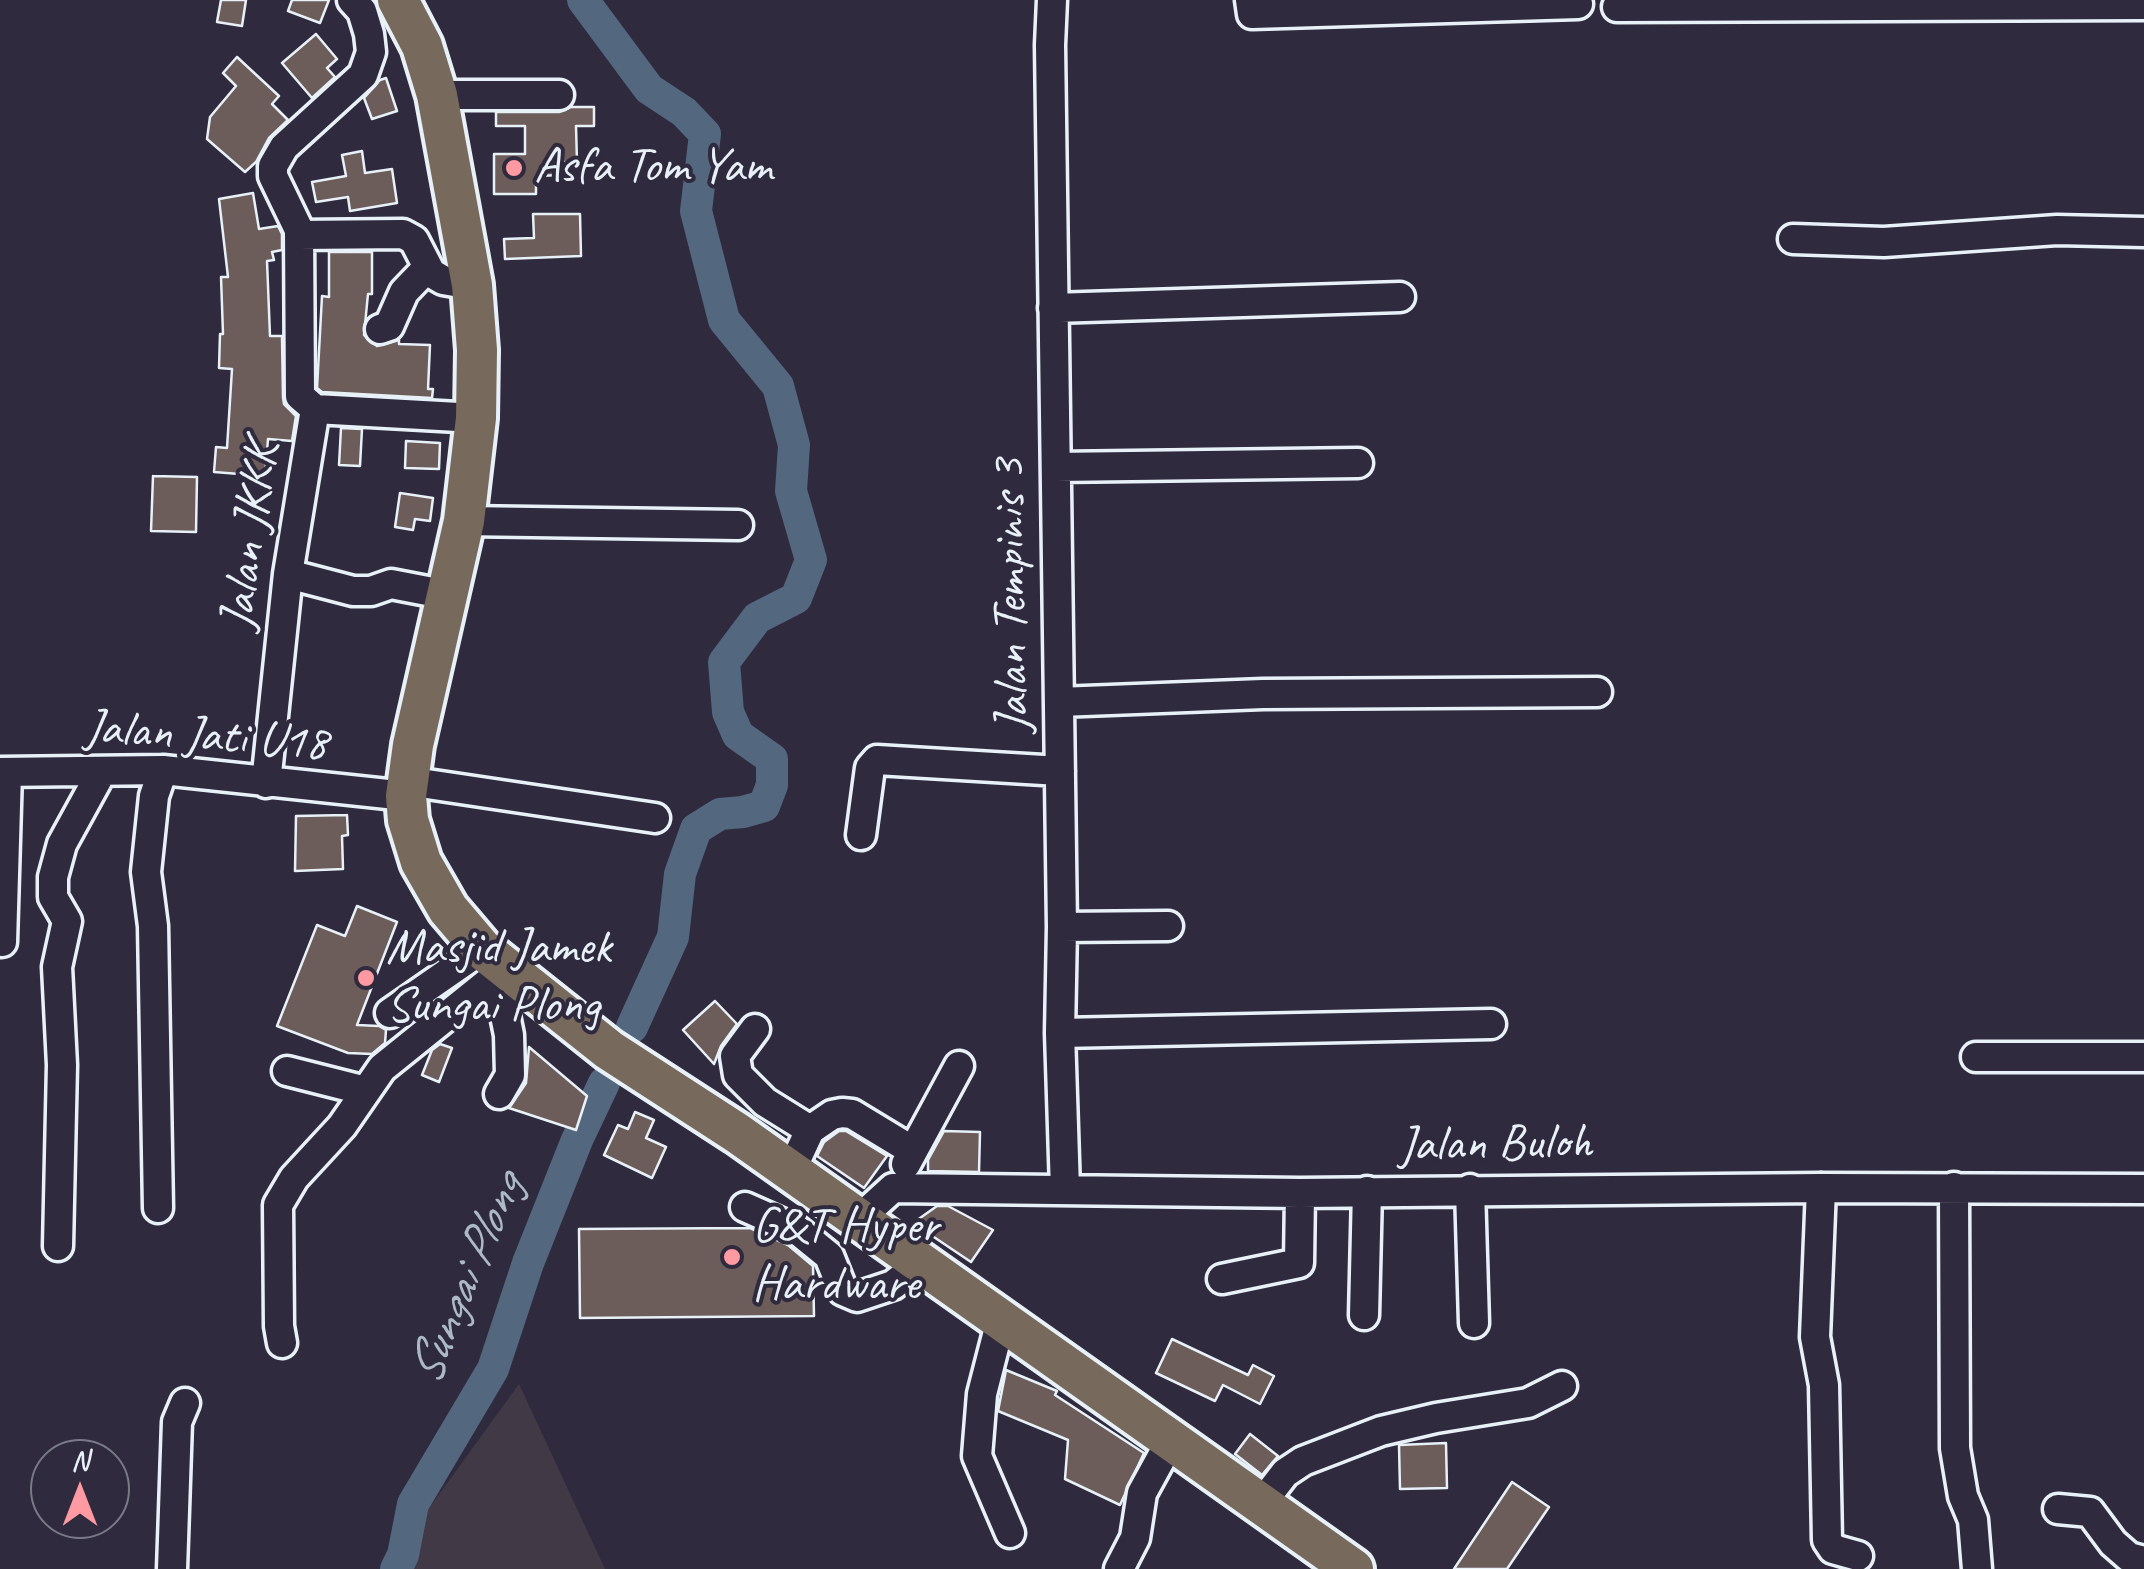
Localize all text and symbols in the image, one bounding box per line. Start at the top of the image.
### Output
place label: Asfa Tom Yam [534,138,772,198]
marker: Asfa Tom Yam [503,157,525,179]
street label: Jalan JKKK [208,438,294,634]
street label: Jalan Tempinis 3 [980,458,1044,734]
street label: Jalan Jati U18 [82,699,330,775]
place label: Masjid Jamek Sungai Plong [386,919,611,1036]
marker: Masjid Jamek Sungai Plong [355,967,377,989]
street label: Jalan Buloh [1398,1113,1592,1177]
water label: Sungai Plong [395,1166,539,1394]
place label: G&T Hyper Hardware [752,1198,938,1316]
marker: G&T Hyper Hardware [721,1246,743,1268]
north arrow [30,1439,130,1539]
text: N [71,1443,89,1478]

